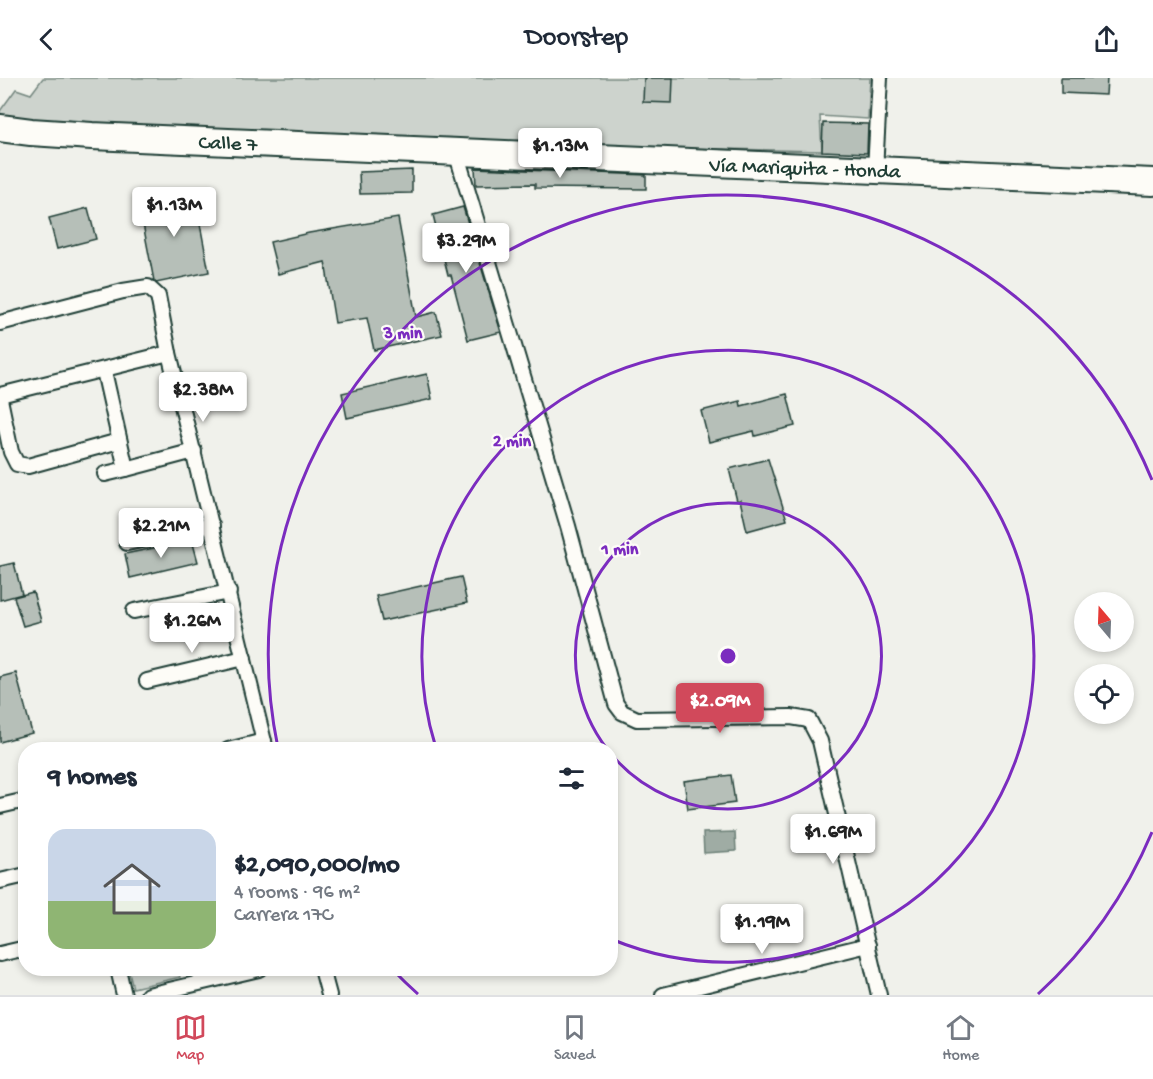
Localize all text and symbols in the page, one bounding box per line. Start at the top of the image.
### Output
icon: back [30,23,63,56]
text: Doorstep [525,23,628,55]
icon: share [1090,23,1123,56]
pin: $1.13M [511,128,609,179]
street label: Calle 7 [198,132,259,159]
text: $1.13M [532,136,588,159]
street label: Vía Mariquita - Honda [708,155,902,186]
pin: $1.13M [125,187,223,238]
text: $1.13M [146,195,202,218]
pin: $3.29M [417,223,515,274]
text: $3.29M [436,231,496,254]
text: 3 min [383,324,423,345]
pin: $2.38M [154,372,252,423]
text: $2.38M [173,380,233,403]
text: 2 min [493,432,532,453]
pin: $2.21M [112,508,210,559]
text: $2.21M [133,516,189,539]
text: 1 min [601,540,639,561]
north arrow [1074,592,1134,652]
map controls [1074,592,1134,724]
pin: $1.26M [143,603,241,654]
text: $1.26M [163,611,221,634]
centre of rings [718,646,738,666]
button: locate [1074,664,1134,724]
pin: $2.09M [671,683,769,734]
text: $2.09M [690,691,750,714]
icon: filters [555,762,588,795]
text: 9 homes [48,763,136,794]
pin: $1.69M [784,814,882,865]
text: $1.69M [804,822,862,845]
text: $2,090,000/mo [234,851,400,882]
icon: home [96,853,168,925]
text: 4 rooms · 96 m² [234,882,360,905]
pin: $1.19M [713,904,811,955]
text: Carrera 17C [234,905,333,928]
text: $1.19M [734,912,790,935]
tab: Map [174,1011,207,1066]
tab: Saved [554,1011,595,1066]
tab: Home [942,1011,979,1066]

